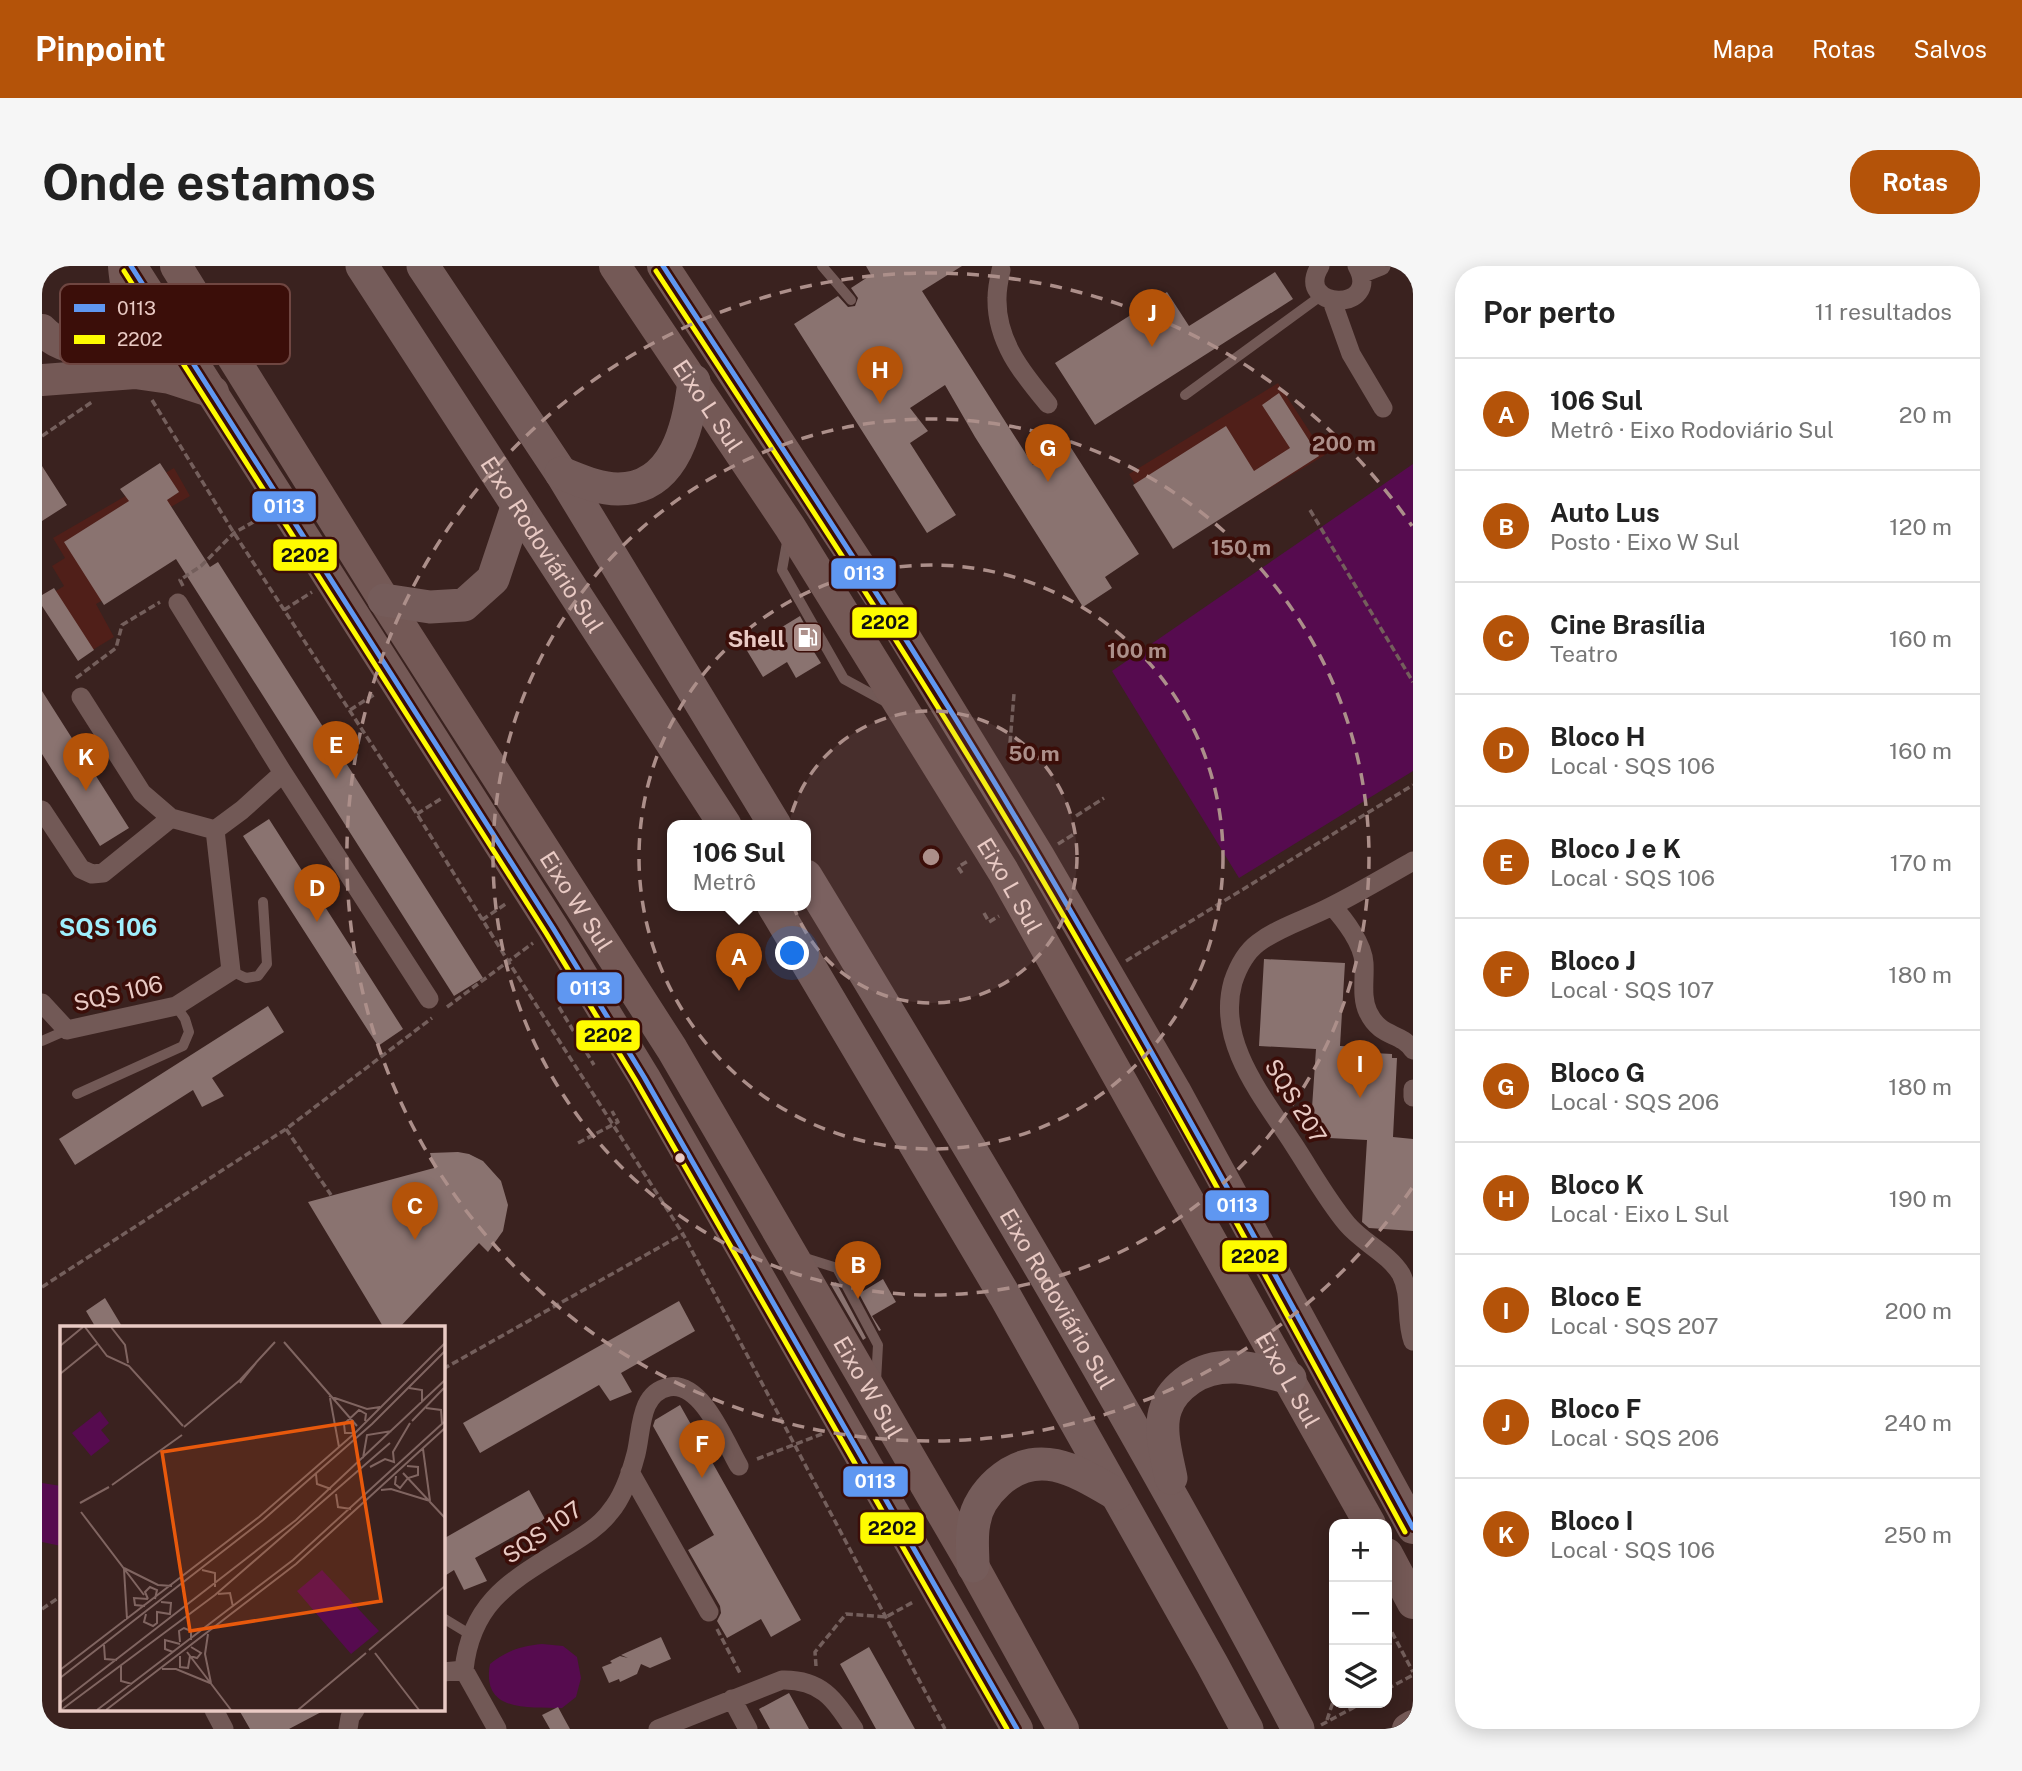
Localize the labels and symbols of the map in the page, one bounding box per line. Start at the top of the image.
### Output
legend [60,284,290,364]
pin: J [1129,289,1175,347]
text: 0113 [117,297,156,319]
text: 2202 [117,328,163,350]
pin: H [857,346,903,404]
street label: Eixo L Sul [668,354,749,457]
pin: G [1025,424,1071,482]
text: 200 m [1312,431,1376,456]
street label: Eixo Rodoviário Sul [476,451,610,638]
line badge: 0113 [251,490,317,523]
text: 0113 [263,495,305,517]
text: 150 m [1211,535,1271,560]
line badge: 2202 [272,538,338,572]
text: 2202 [281,544,329,566]
line badge: 0113 [830,557,897,590]
text: 0113 [843,562,885,584]
line badge: 2202 [851,606,918,639]
text: 2202 [861,611,909,633]
fuel station icon: Shell [791,621,825,655]
place label: Shell [727,625,785,652]
text: 100 m [1107,638,1167,663]
pin: E [313,721,359,779]
pin: K [63,733,109,791]
text: 50 m [1008,741,1060,766]
street label: Eixo L Sul [972,833,1049,938]
centre of rings [919,845,943,869]
street label: Eixo W Sul [535,846,619,956]
pin: D [294,864,340,922]
district label: SQS 106 [59,913,157,941]
pin: A [716,933,762,991]
your location [775,936,809,970]
street label: SQS 106 [71,970,165,1016]
line badge: 0113 [556,971,623,1005]
text: 0113 [569,977,611,999]
line badge: 2202 [575,1019,641,1052]
text: 2202 [584,1024,632,1046]
pin: I [1337,1040,1383,1098]
street label: SQS 207 [1260,1054,1332,1148]
unlabelled marker [673,1151,687,1165]
pin: C [392,1182,438,1240]
line badge: 0113 [1204,1189,1270,1222]
text: 0113 [1216,1194,1258,1216]
street label: Eixo Rodoviário Sul [995,1203,1121,1394]
line badge: 2202 [1221,1239,1288,1273]
pin: B [835,1241,881,1299]
text: 2202 [1231,1245,1279,1267]
inset map [60,1326,444,1712]
street label: Eixo L Sul [1251,1327,1326,1432]
street label: Eixo W Sul [829,1331,909,1443]
pin: F [679,1420,725,1478]
line badge: 0113 [842,1465,909,1498]
text: 0113 [854,1470,896,1492]
street label: SQS 107 [497,1495,587,1569]
line badge: 2202 [859,1511,925,1545]
text: 2202 [868,1517,916,1539]

